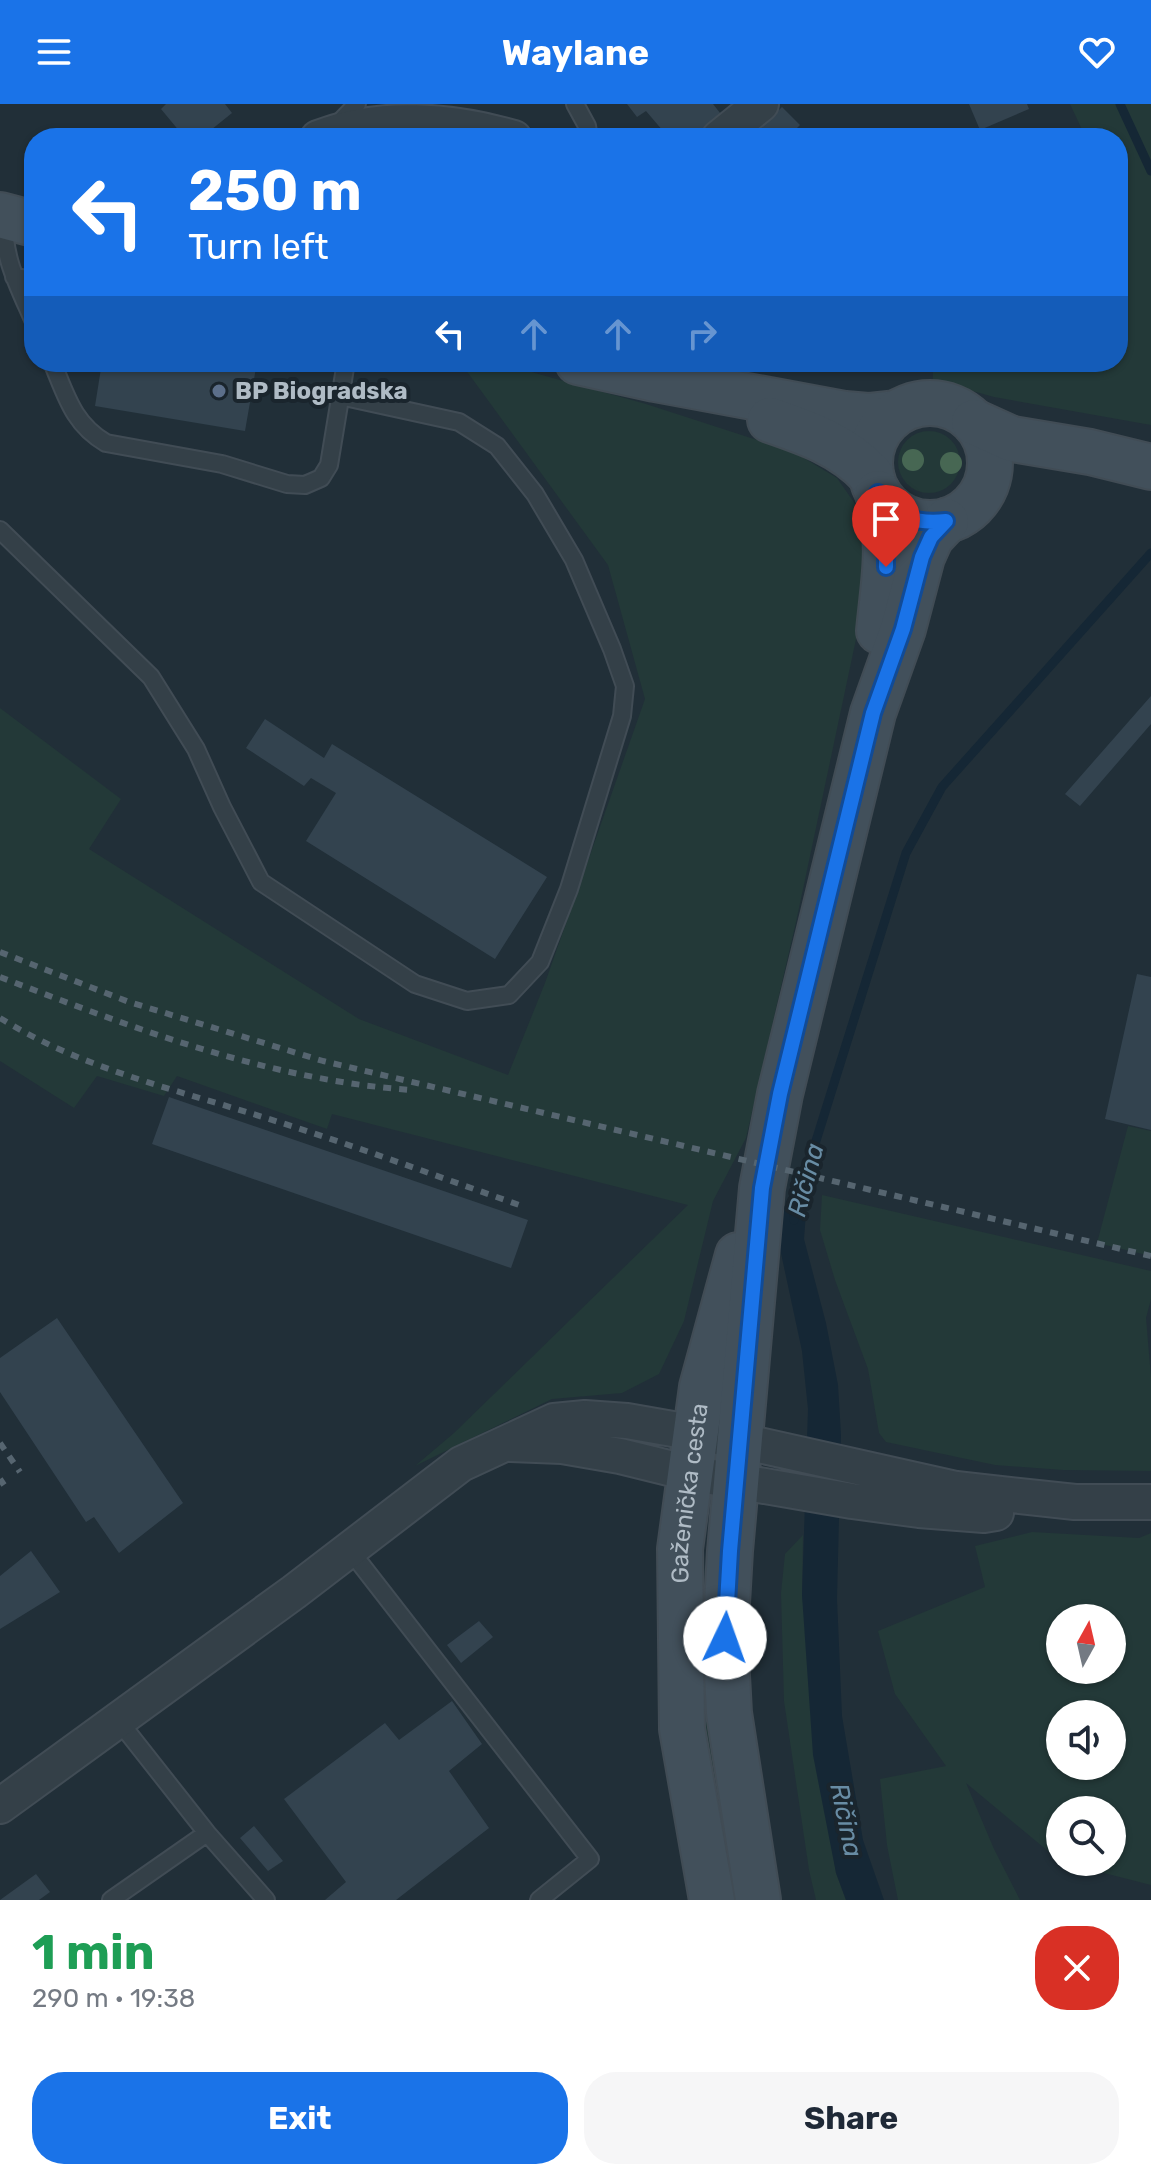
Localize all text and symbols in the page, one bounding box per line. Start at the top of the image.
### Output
icon: menu [32,30,76,74]
icon: heart [1075,30,1119,74]
text: Waylane [502,31,649,74]
text: 250 m [188,158,362,224]
icon: left [56,160,160,264]
text: Turn left [188,225,329,268]
icon: left [428,312,472,356]
icon: ahead [512,312,556,356]
icon: ahead [596,312,640,356]
icon: right [680,312,724,356]
place label: BP Biogradska [235,377,408,405]
marker: BP Biogradska [210,382,228,400]
pin [852,485,920,567]
icon: arrive [864,497,908,541]
water label: Ričina [781,1140,831,1220]
street label: Gaženička cesta [665,1401,714,1584]
position arrow [683,1596,767,1680]
north arrow [1046,1604,1126,1684]
map controls [1046,1604,1126,1876]
button: sound [1046,1700,1126,1780]
water label: Ričina [823,1780,869,1860]
button: search [1046,1796,1126,1876]
text: 1 min [32,1924,155,1981]
button: close [1035,1926,1119,2010]
text: 290 m · 19:38 [32,1983,195,2014]
button: Exit [32,2072,568,2164]
button: Share [584,2072,1119,2164]

